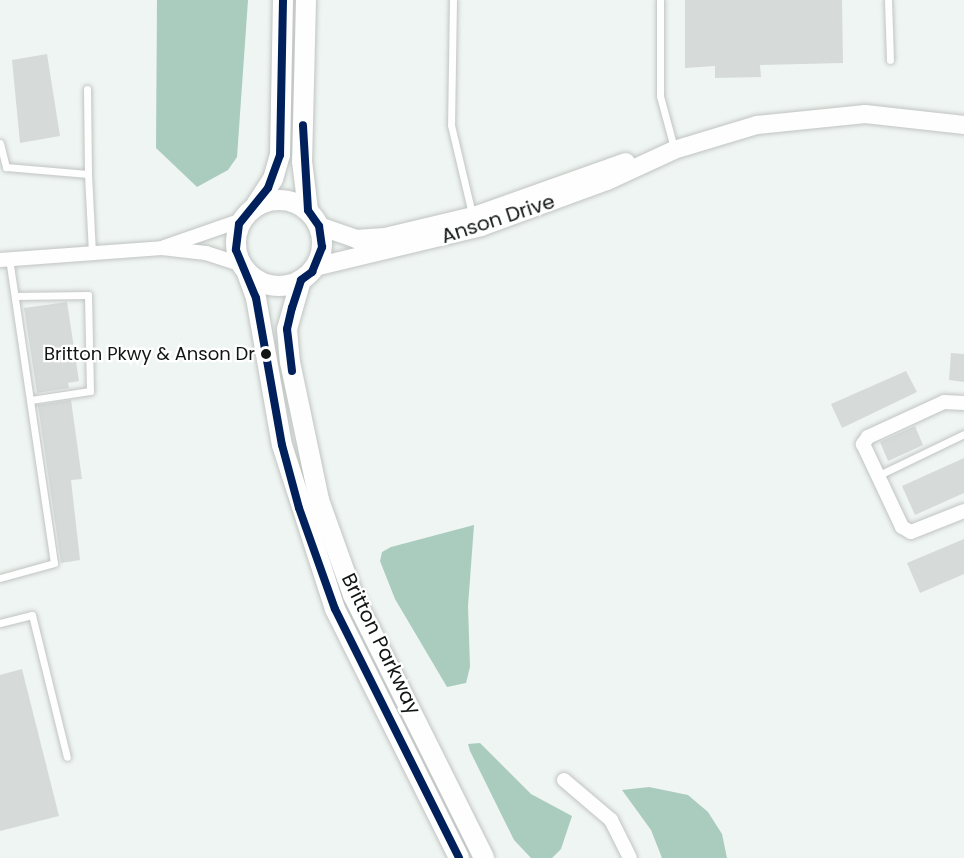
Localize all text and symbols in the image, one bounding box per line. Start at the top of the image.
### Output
street label: Anson Drive [438,189,558,249]
place label: Britton Pkwy & Anson Dr [44,343,255,365]
marker: Britton Pkwy & Anson Dr [260,348,272,360]
street label: Britton Parkway [336,569,426,719]

